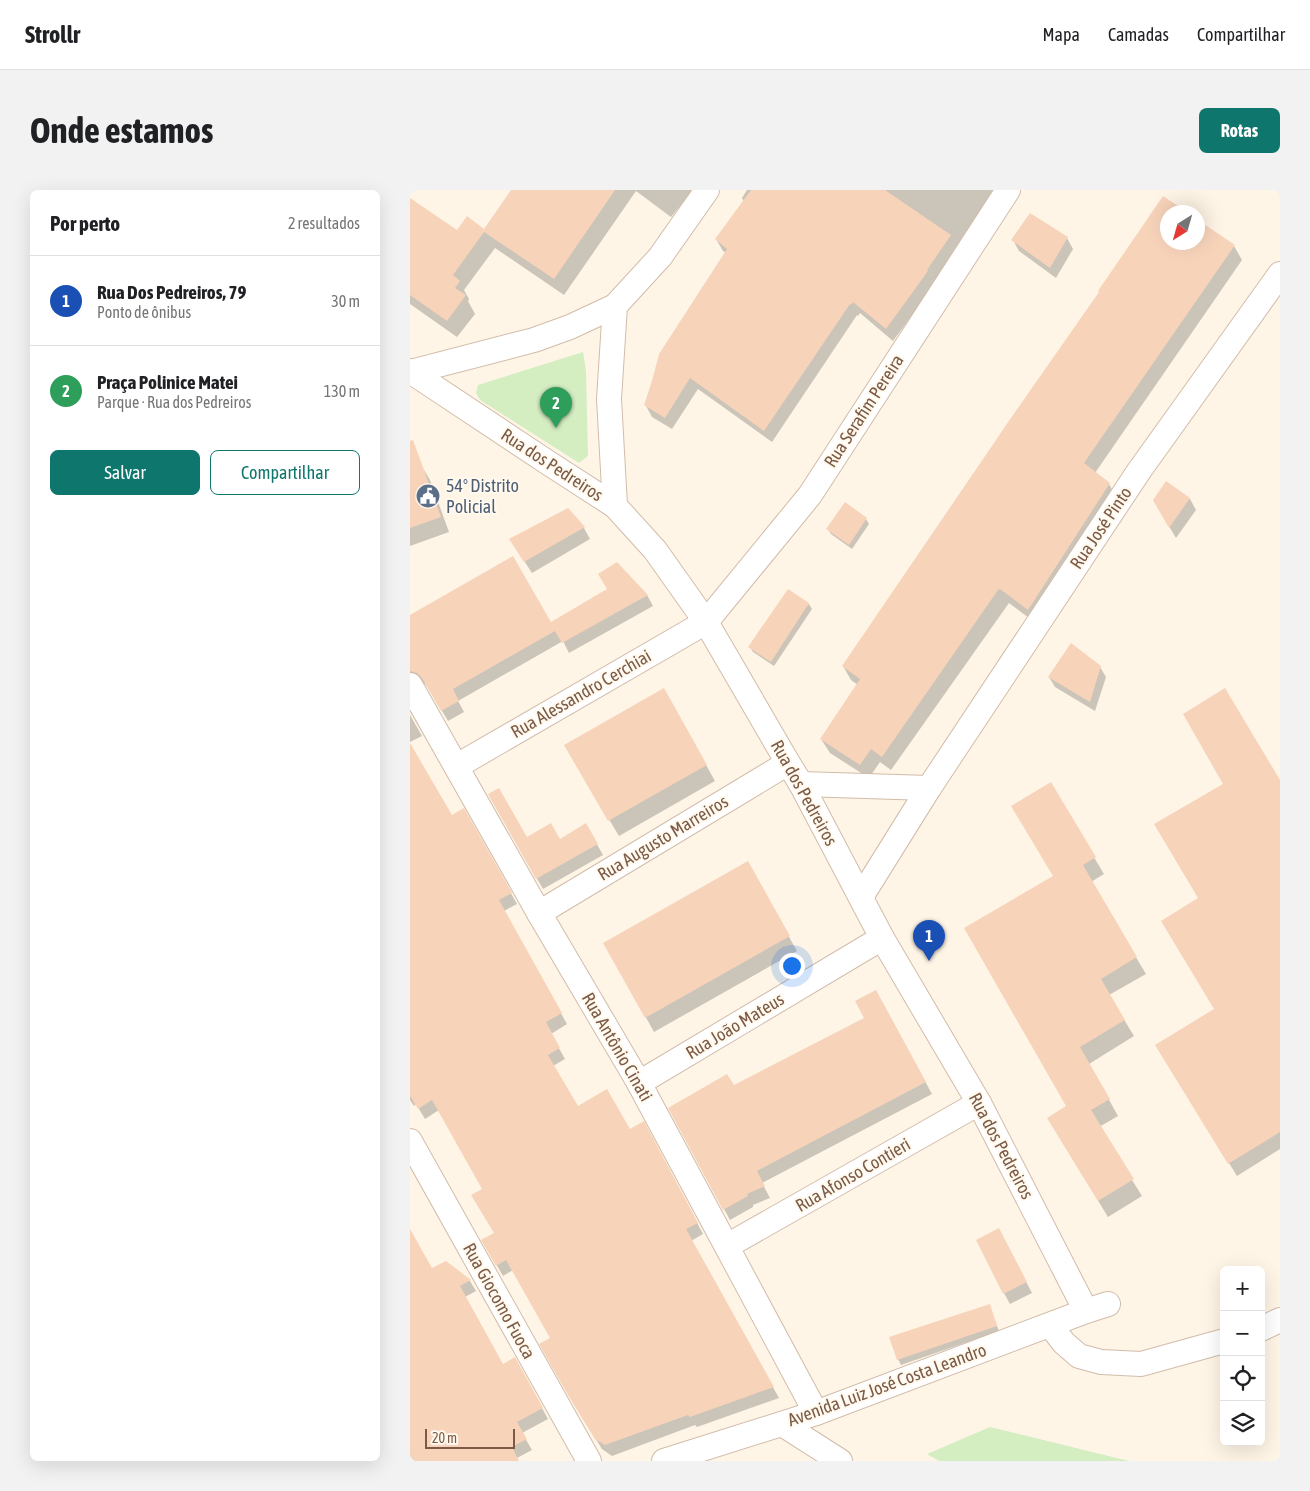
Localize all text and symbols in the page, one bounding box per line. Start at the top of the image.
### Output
text: Strollr [25,21,80,48]
text: Mapa [1043,24,1080,45]
text: Camadas [1108,24,1169,45]
text: Compartilhar [1197,24,1285,45]
button: Rotas [1199,108,1280,153]
text: Onde estamos [30,110,213,150]
north arrow [1160,205,1205,250]
text: Por perto [50,211,120,235]
text: 2 resultados [288,214,360,232]
text: Rua Dos Pedreiros, 79 [97,281,246,303]
text: 1 [62,292,70,310]
text: 30 m [331,292,360,310]
text: Ponto de ônibus [97,303,191,321]
street label: Rua Serafim Pereira [819,351,908,471]
text: Praça Polinice Matei [97,371,238,393]
text: 2 [62,382,70,400]
text: 130 m [324,382,360,400]
pin: 2 [540,387,572,428]
text: Parque · Rua dos Pedreiros [97,393,251,411]
street label: Rua dos Pedreiros [497,424,607,505]
button: Salvar [50,450,200,495]
button: Compartilhar [210,450,360,495]
place label: 54° Distrito Policial [446,475,519,517]
public building icon: 54° Distrito Policial [415,483,441,509]
street label: Rua José Pinto [1065,483,1136,573]
street label: Rua Alessandro Cerchiai [507,645,655,742]
street label: Rua dos Pedreiros [767,736,842,849]
street label: Rua Augusto Marreiros [594,790,732,885]
pin: 1 [913,920,945,961]
your location [779,953,805,979]
street label: Rua João Mateus [682,988,788,1063]
street label: Rua Antônio Cinati [578,989,657,1105]
street label: Rua dos Pedreiros [965,1089,1038,1202]
street label: Rua Afonso Contieri [792,1133,914,1216]
street label: Rua Giocomo Fuoca [459,1239,540,1362]
map controls [1220,1266,1265,1446]
button: + [1220,1266,1265,1311]
button: − [1220,1311,1265,1356]
street label: Avenida Luiz José Costa Leandro [785,1339,989,1430]
button: locate [1220,1356,1265,1401]
button: layers [1220,1401,1265,1446]
scale bar [425,1426,515,1449]
text: 20 m [432,1430,457,1446]

